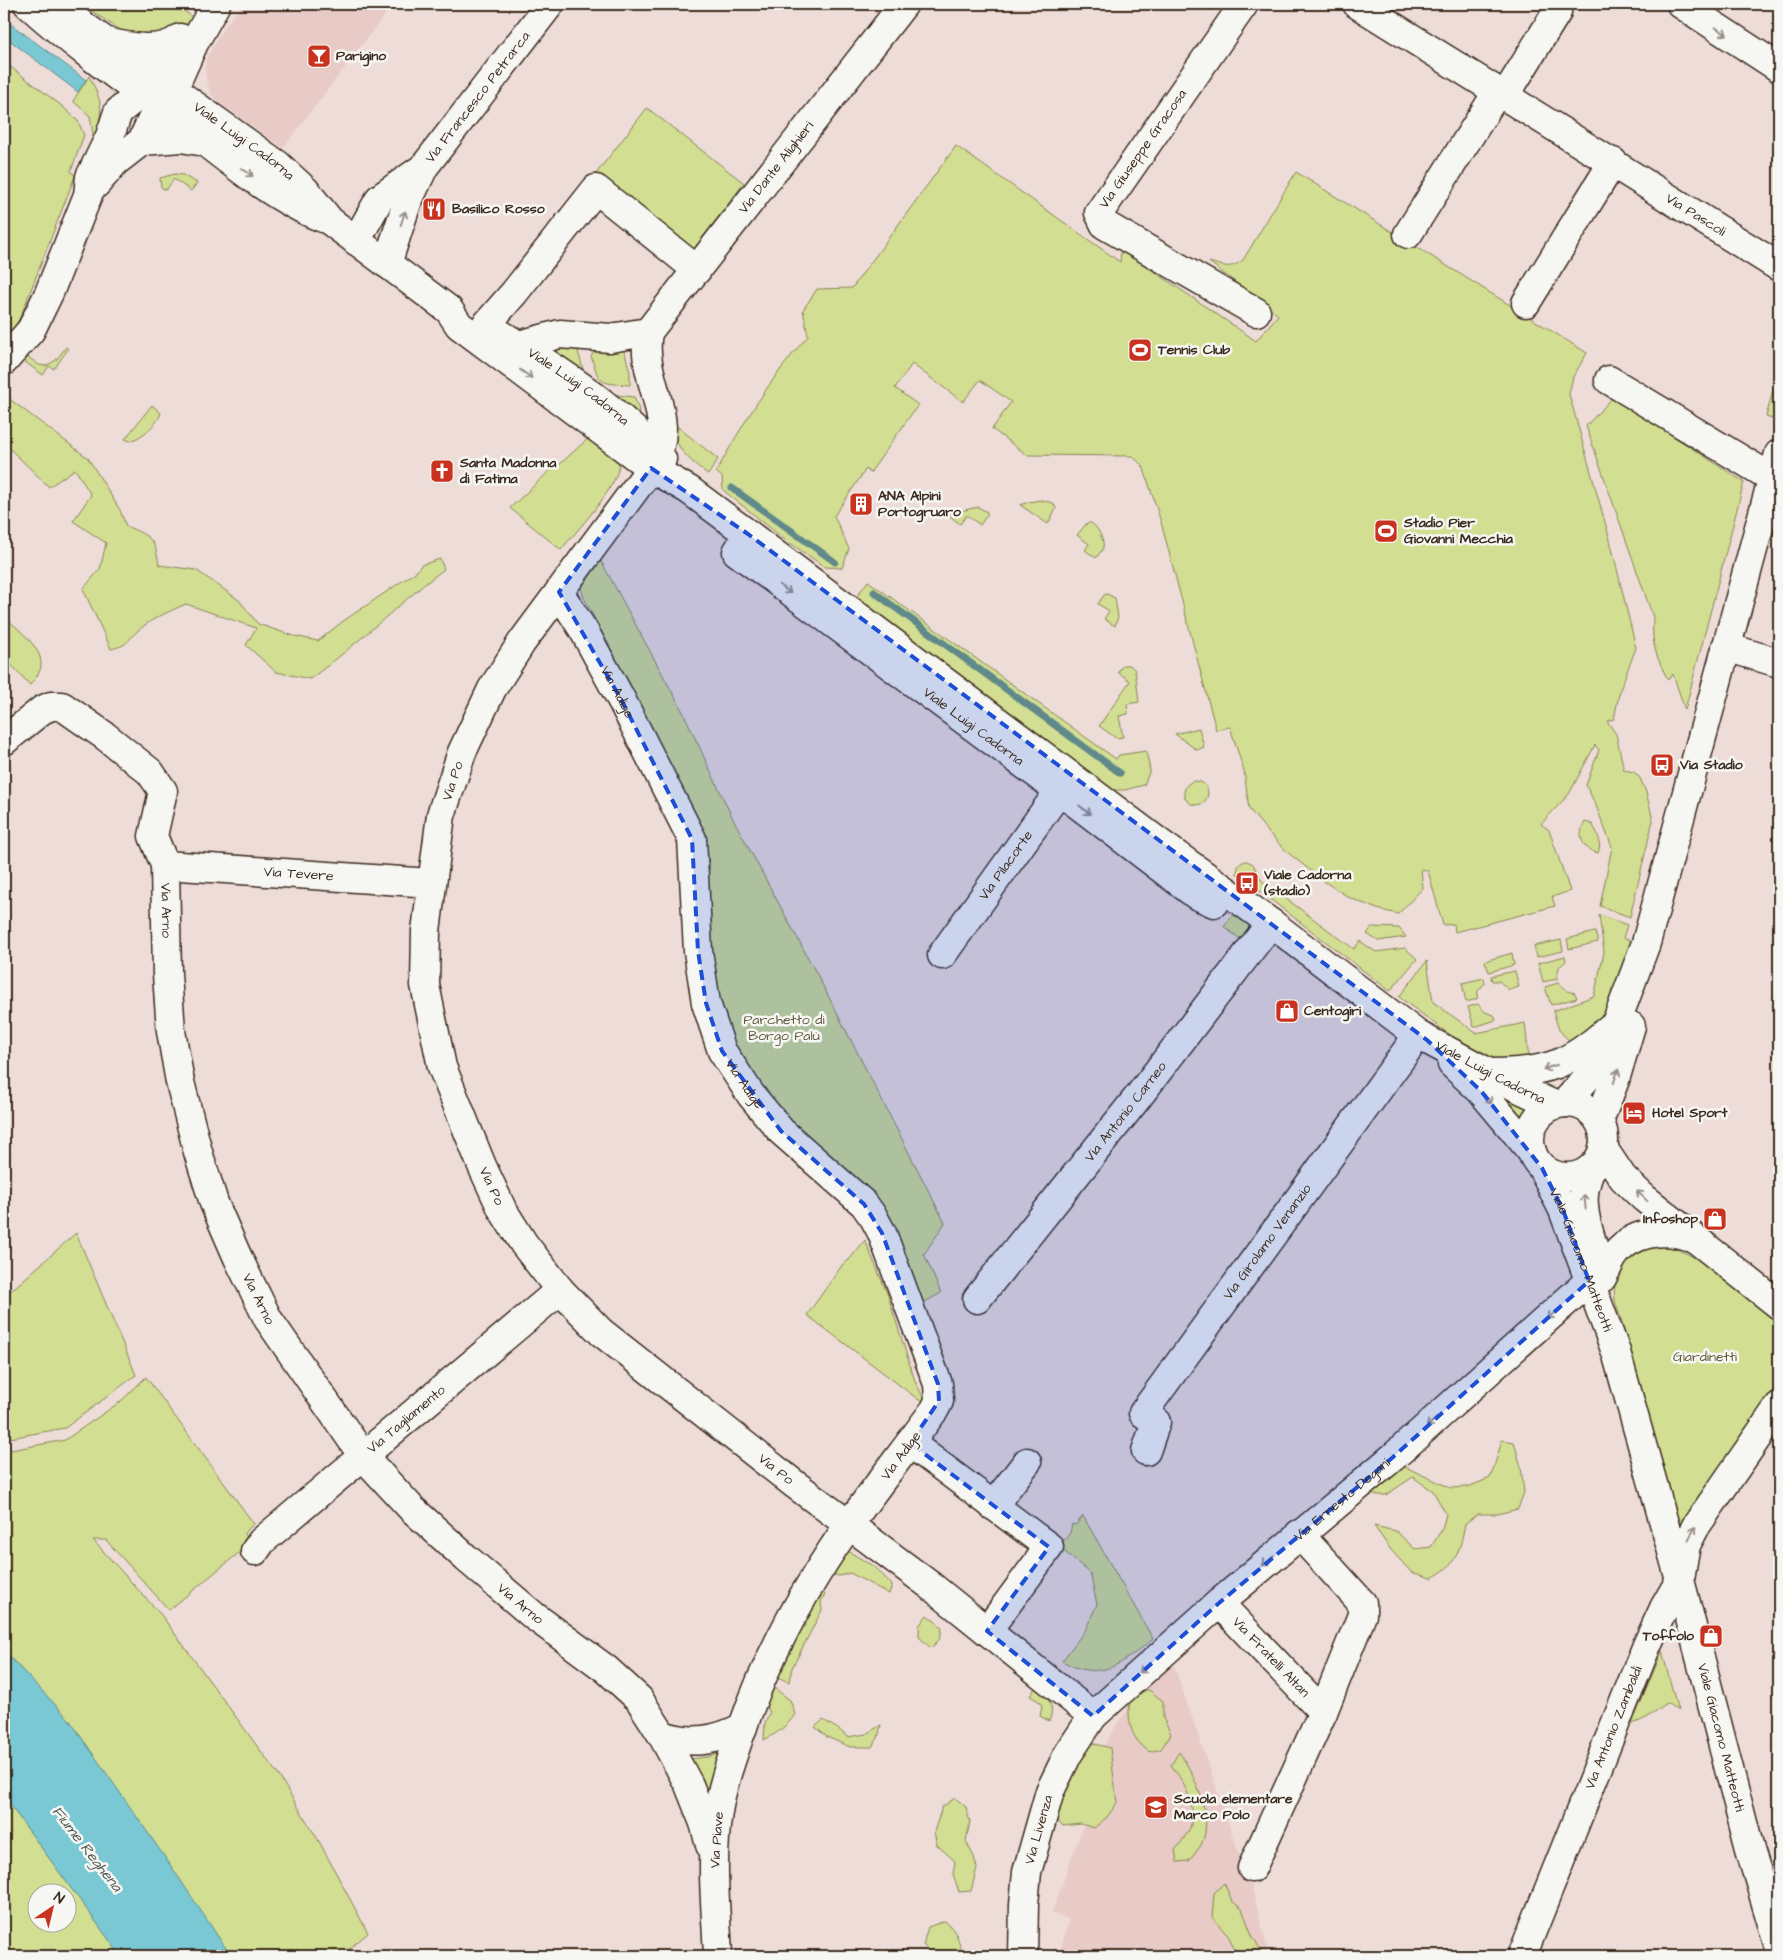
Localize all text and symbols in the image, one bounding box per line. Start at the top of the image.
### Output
one-way arrow [1714,26,1728,36]
street label: Via Francesco Petrarca [420,27,535,167]
bar icon: Parigino [306,43,332,69]
place label: Parigino [336,46,386,67]
street label: Via Giuseppe Gracosa [1094,85,1192,213]
street label: Viale Luigi Cadorna [189,97,299,185]
street label: Via Dante Alighieri [734,117,819,218]
one-way arrow [240,167,254,177]
street label: Via Pascoli [1662,189,1730,241]
restaurant icon: Basilico Rosso [421,196,447,222]
place label: Basilico Rosso [452,199,545,219]
one-way arrow [398,210,408,226]
sports icon: Tennis Club [1127,337,1153,363]
place label: Tennis Club [1157,340,1230,360]
street label: Viale Luigi Cadorna [523,343,633,431]
one-way arrow [519,369,532,380]
place label: Santa Madonna di Fatima [459,453,557,489]
church icon: Santa Madonna di Fatima [429,458,455,484]
place label: ANA Alpini Portogruaro [878,486,961,523]
building icon: ANA Alpini Portogruaro [848,491,874,517]
place label: Stadio Pier Giovanni Mecchia [1403,513,1514,549]
sports icon: Stadio Pier Giovanni Mecchia [1373,518,1399,544]
one-way arrow [778,584,792,594]
street label: Via Adige [595,663,639,722]
street label: Viale Luigi Cadorna [919,683,1028,771]
bus stop icon: Via Stadio [1649,752,1675,778]
place label: Via Stadio [1679,755,1743,775]
street label: Via Po [437,759,469,803]
one-way arrow [1078,805,1092,815]
street label: Via Pilacorte [974,826,1038,905]
street label: Via Tevere [263,862,335,886]
place label: Viale Cadorna (stadio) [1263,865,1352,901]
bus stop icon: Viale Cadorna (stadio) [1234,870,1260,896]
street label: Via Arno [155,883,176,938]
shop icon: Centogiri [1274,998,1300,1024]
place label: Centogiri [1304,1001,1362,1022]
park label: Parchetto di Borgo Palù [743,1010,825,1046]
street label: Viale Luigi Cadorna [1432,1036,1549,1109]
street label: Via Adige [720,1055,769,1114]
street label: Via Antonio Carneo [1080,1057,1172,1166]
one-way arrow [1542,1062,1558,1072]
one-way arrow [1612,1068,1621,1084]
one-way arrow [1482,1092,1493,1105]
hotel icon: Hotel Sport [1621,1100,1647,1126]
place label: Hotel Sport [1652,1103,1728,1123]
street label: Via Po [474,1164,509,1209]
street label: Via Girolamo Venanzio [1218,1180,1317,1304]
street label: Viale Giacomo Matteotti [1544,1185,1618,1335]
one-way arrow [1635,1190,1648,1202]
one-way arrow [1580,1194,1590,1210]
shop icon: Infoshop [1702,1206,1728,1232]
place label: Infoshop [1643,1209,1698,1229]
street label: Via Arno [237,1270,279,1329]
one-way arrow [1547,1308,1560,1319]
park label: Giardinetti [1673,1347,1737,1367]
street label: Via Tagliamento [363,1380,450,1458]
one-way arrow [1425,1416,1438,1428]
street label: Via Adige [876,1427,926,1485]
street label: Via Po [754,1449,798,1490]
street label: Via Ernesto Degani [1290,1453,1395,1546]
one-way arrow [1688,1527,1698,1541]
one-way arrow [1262,1555,1275,1566]
street label: Via Arno [493,1579,548,1630]
street label: Via Fratelli Altan [1227,1613,1314,1702]
shop icon: Toffolo [1698,1623,1724,1649]
place label: Toffolo [1642,1626,1694,1646]
street label: Viale Giacomo Matteotti [1692,1661,1750,1814]
one-way arrow [1139,1662,1152,1673]
street label: Via Antonio Zambaldi [1580,1663,1648,1792]
place label: Scuola elementare Marco Polo [1173,1789,1293,1825]
street label: Via Livenza [1020,1793,1058,1867]
school or university icon: Scuola elementare Marco Polo [1143,1794,1169,1820]
water label: Fiume Reghena [46,1802,128,1898]
street label: Via Piave [705,1811,729,1869]
north arrow [28,1882,78,1932]
text: N [50,1887,68,1909]

